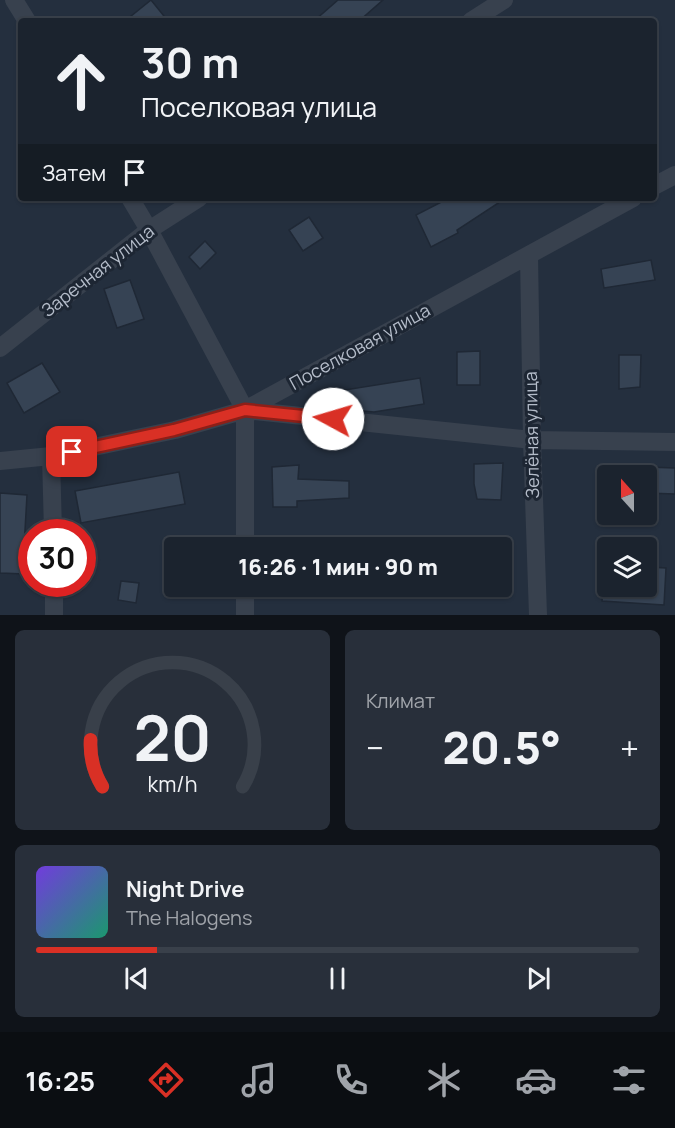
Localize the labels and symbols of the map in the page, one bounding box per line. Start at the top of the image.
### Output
street label: Заречная улица [36,219,159,322]
street label: Поселковая улица [285,297,434,395]
street label: Зелёная улица [518,371,544,499]
position arrow [301,387,365,451]
pin [46,426,97,477]
north arrow [597,465,657,525]
speed limit sign: 30 [18,519,96,597]

